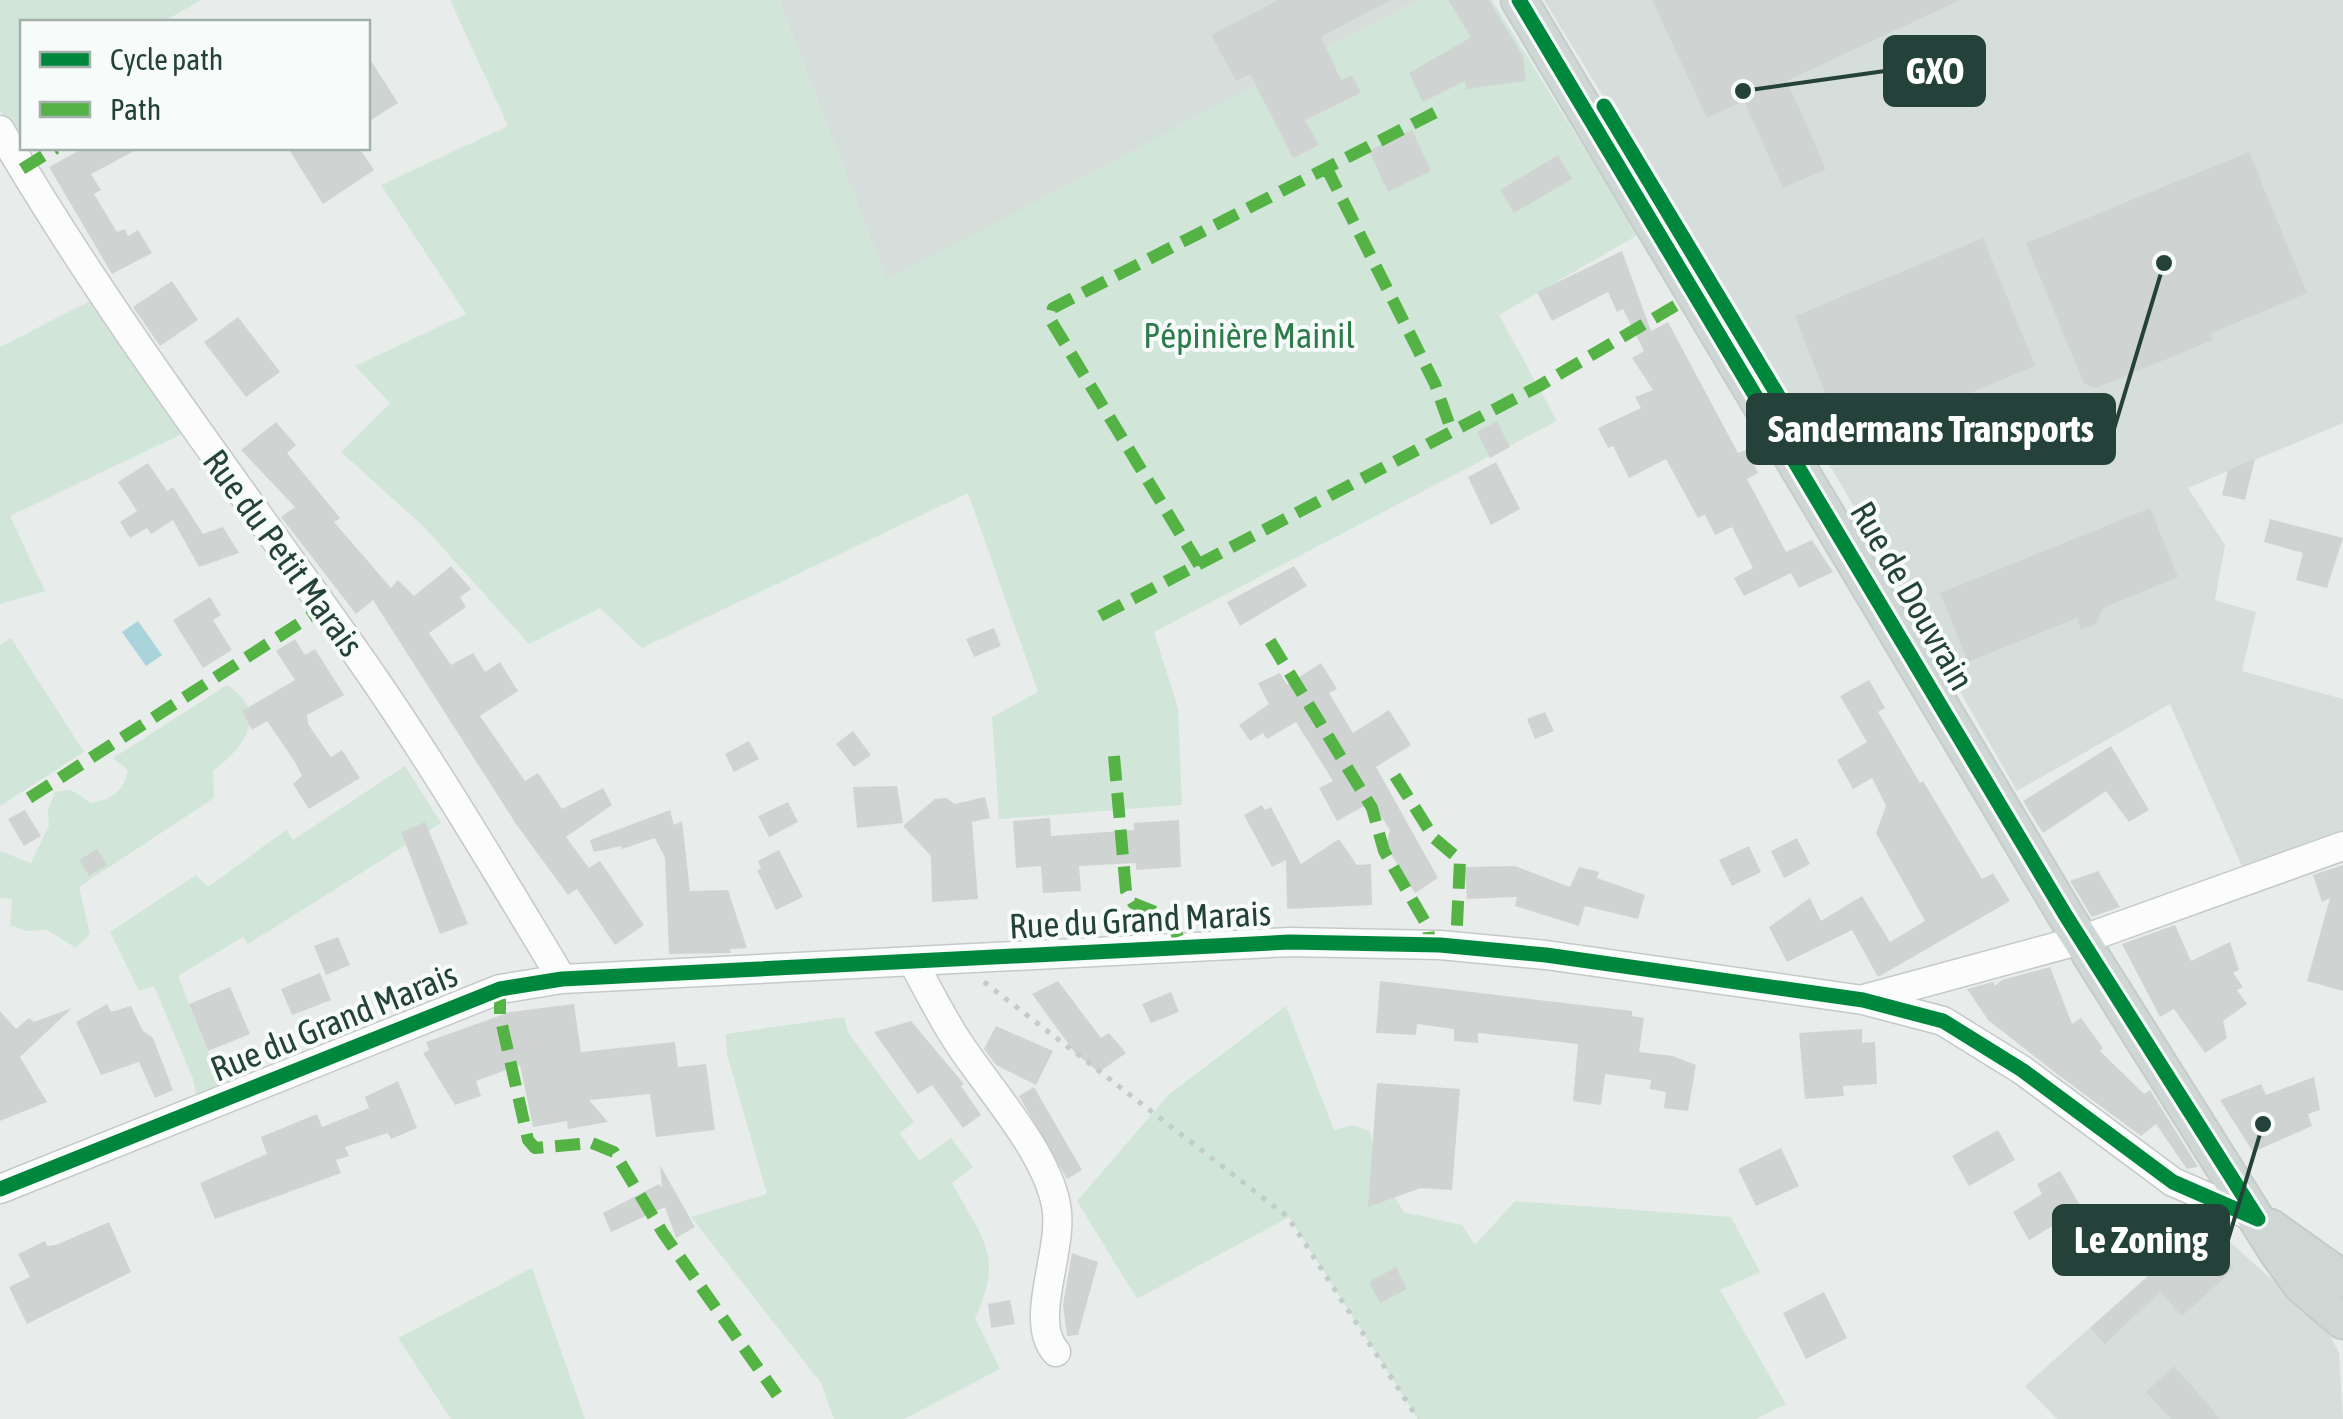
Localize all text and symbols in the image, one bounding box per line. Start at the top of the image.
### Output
legend [20,20,370,150]
callout: GXO [1885,37,1984,105]
text: Cycle path [110,42,223,76]
text: GXO [1906,49,1964,92]
text: Path [110,92,161,126]
park label: Pépinière Mainil [1143,315,1355,355]
callout: Sandermans Transports [1748,395,2114,463]
text: Sandermans Transports [1768,407,2094,450]
street label: Rue du Petit Marais [196,442,372,663]
street label: Rue de Douvrain [1843,494,1983,697]
street label: Rue du Grand Marais [1008,892,1272,946]
street label: Rue du Grand Marais [205,953,463,1089]
callout: Le Zoning [2054,1206,2228,1274]
text: Le Zoning [2074,1218,2209,1261]

